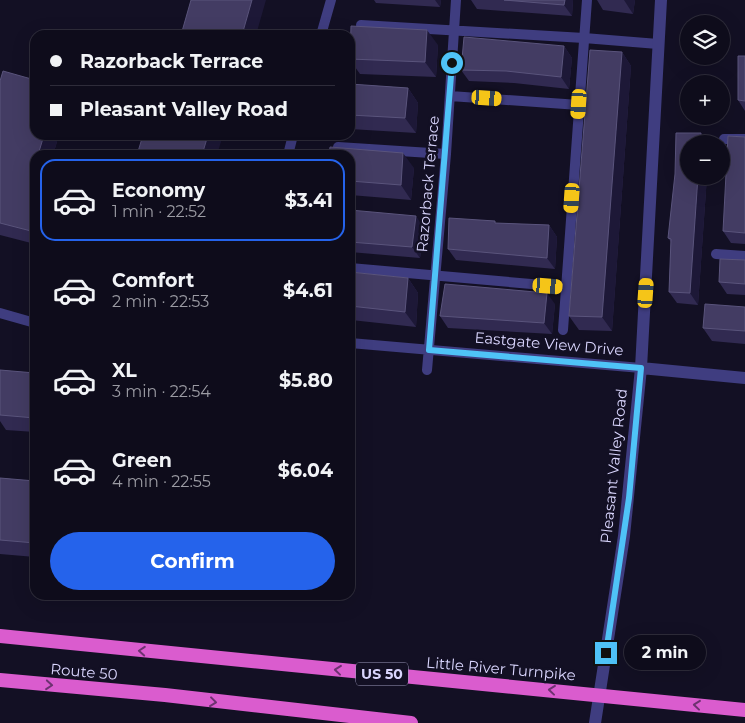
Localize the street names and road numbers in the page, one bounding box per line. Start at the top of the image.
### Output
street label: Razorback Terrace [412,115,443,253]
street label: Eastgate View Drive [474,328,624,359]
street label: Pleasant Valley Road [596,388,631,544]
street label: Little River Turnpike [426,653,577,685]
street label: Route 50 [50,659,119,684]
road number: US 50 [356,662,408,686]

